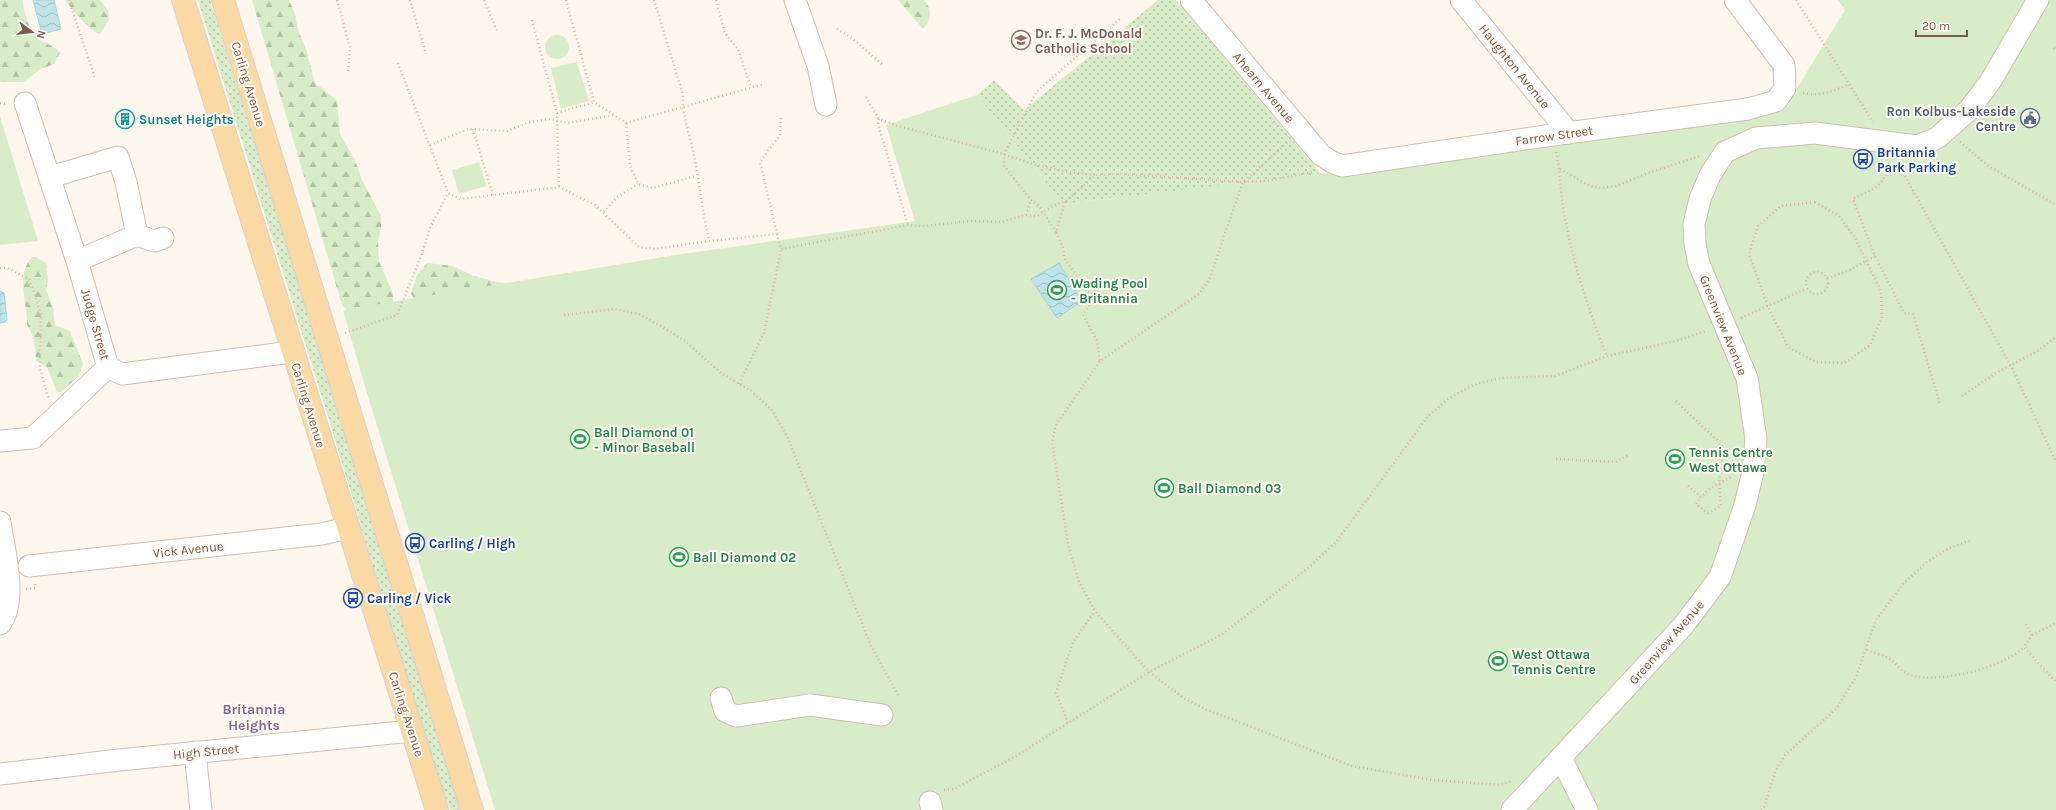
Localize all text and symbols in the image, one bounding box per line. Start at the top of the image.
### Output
north arrow [12,12,52,52]
scale bar [1916,12,1967,38]
text: 20 m [1922,19,1950,33]
street label: Haughton Avenue [1476,21,1554,112]
place label: Dr. F. J. McDonald Catholic School [1035,26,1142,56]
text: N [34,29,48,40]
school or university icon: Dr. F. J. McDonald Catholic School [1010,29,1032,51]
street label: Carling Avenue [228,40,269,129]
street label: Ahearn Avenue [1230,49,1298,126]
place label: Ron Kolbus-Lakeside Centre [1887,104,2016,134]
public building icon: Ron Kolbus-Lakeside Centre [2019,107,2041,129]
building icon: Sunset Heights [114,108,136,130]
place label: Sunset Heights [139,112,234,127]
street label: Farrow Street [1514,123,1594,148]
place label: Britannia Park Parking [1877,145,1957,175]
bus stop icon: Britannia Park Parking [1852,148,1874,170]
street label: Greenview Avenue [1697,273,1751,378]
place label: Wading Pool - Britannia [1071,276,1148,306]
sports icon: Wading Pool - Britannia [1046,279,1068,301]
street label: Judge Street [78,287,113,362]
street label: Carling Avenue [288,361,329,450]
place label: Ball Diamond 01 - Minor Baseball [594,425,695,455]
sports icon: Ball Diamond 01 - Minor Baseball [569,428,591,450]
place label: Tennis Centre West Ottawa [1689,445,1773,475]
sports icon: Tennis Centre West Ottawa [1664,448,1686,470]
sports icon: Ball Diamond 03 [1153,477,1175,499]
place label: Ball Diamond 03 [1178,481,1281,496]
bus stop icon: Carling / High [404,532,426,554]
place label: Carling / High [429,536,516,551]
street label: Vick Avenue [152,538,225,561]
sports icon: Ball Diamond 02 [668,546,690,568]
place label: Ball Diamond 02 [693,550,796,565]
bus stop icon: Carling / Vick [342,587,364,609]
place label: Carling / Vick [367,591,452,606]
street label: Greenview Avenue [1626,597,1707,687]
place label: West Ottawa Tennis Centre [1512,647,1596,677]
sports icon: West Ottawa Tennis Centre [1487,650,1509,672]
street label: Carling Avenue [386,670,427,759]
district label: Britannia Heights [222,701,286,734]
street label: High Street [172,741,240,762]

